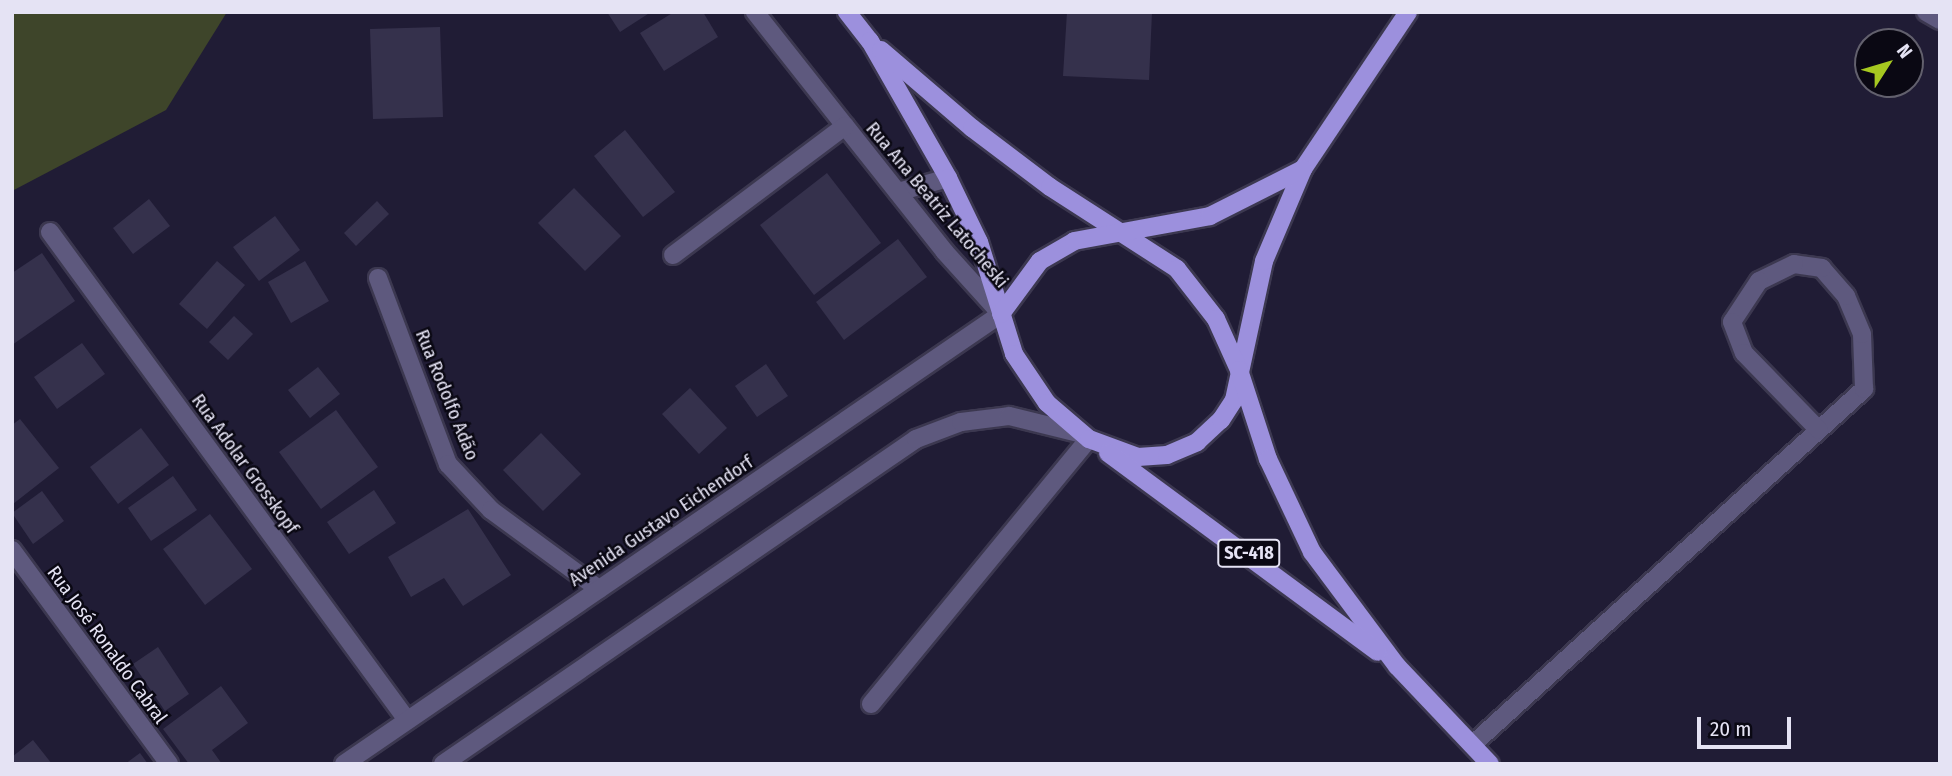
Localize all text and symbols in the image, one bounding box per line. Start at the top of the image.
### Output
north arrow [1854,28,1924,98]
text: N [1892,40,1917,63]
street label: Rua Ana Beatriz Latocheski [861,118,1013,292]
street label: Rua Rodolfo Adão [410,326,484,464]
street label: Rua Adolar Grosskopf [187,390,303,538]
street label: Avenida Gustavo Eichendorf [565,451,757,591]
road number: SC-418 [1216,538,1282,568]
street label: Rua José Ronaldo Cabral [42,562,172,728]
scale bar [1700,702,1794,746]
text: 20 m [1710,716,1751,742]

